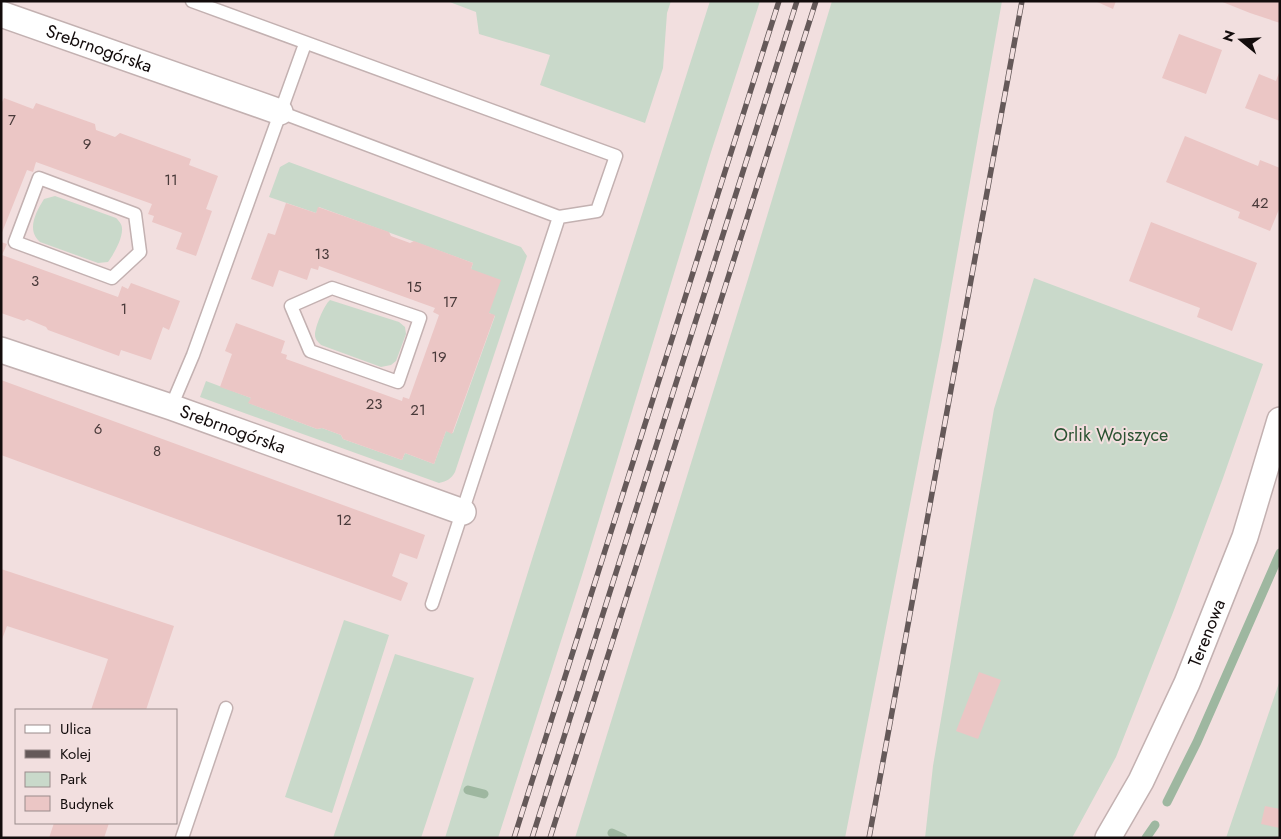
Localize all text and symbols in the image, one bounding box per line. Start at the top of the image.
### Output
north arrow [1216,15,1266,65]
street label: Srebrnogórska [42,18,156,79]
text: N [1217,28,1240,44]
house number: 7 [8,109,16,131]
house number: 9 [83,133,91,155]
house number: 11 [164,169,178,191]
house number: 42 [1251,192,1269,214]
house number: 13 [315,243,329,265]
house number: 3 [31,270,39,292]
house number: 15 [406,276,422,298]
house number: 17 [443,291,457,313]
house number: 1 [121,298,127,320]
house number: 19 [431,346,447,368]
house number: 23 [366,393,382,415]
street label: Srebrnogórska [176,398,289,460]
house number: 21 [410,399,426,421]
house number: 6 [94,418,102,440]
park label: Orlik Wojszyce [1054,422,1168,448]
house number: 8 [153,440,161,462]
house number: 12 [336,509,352,531]
street label: Terenowa [1182,595,1232,671]
legend [15,709,178,824]
text: Ulica [60,718,91,740]
text: Kolej [60,743,91,765]
text: Park [60,768,87,790]
text: Budynek [60,793,114,815]

